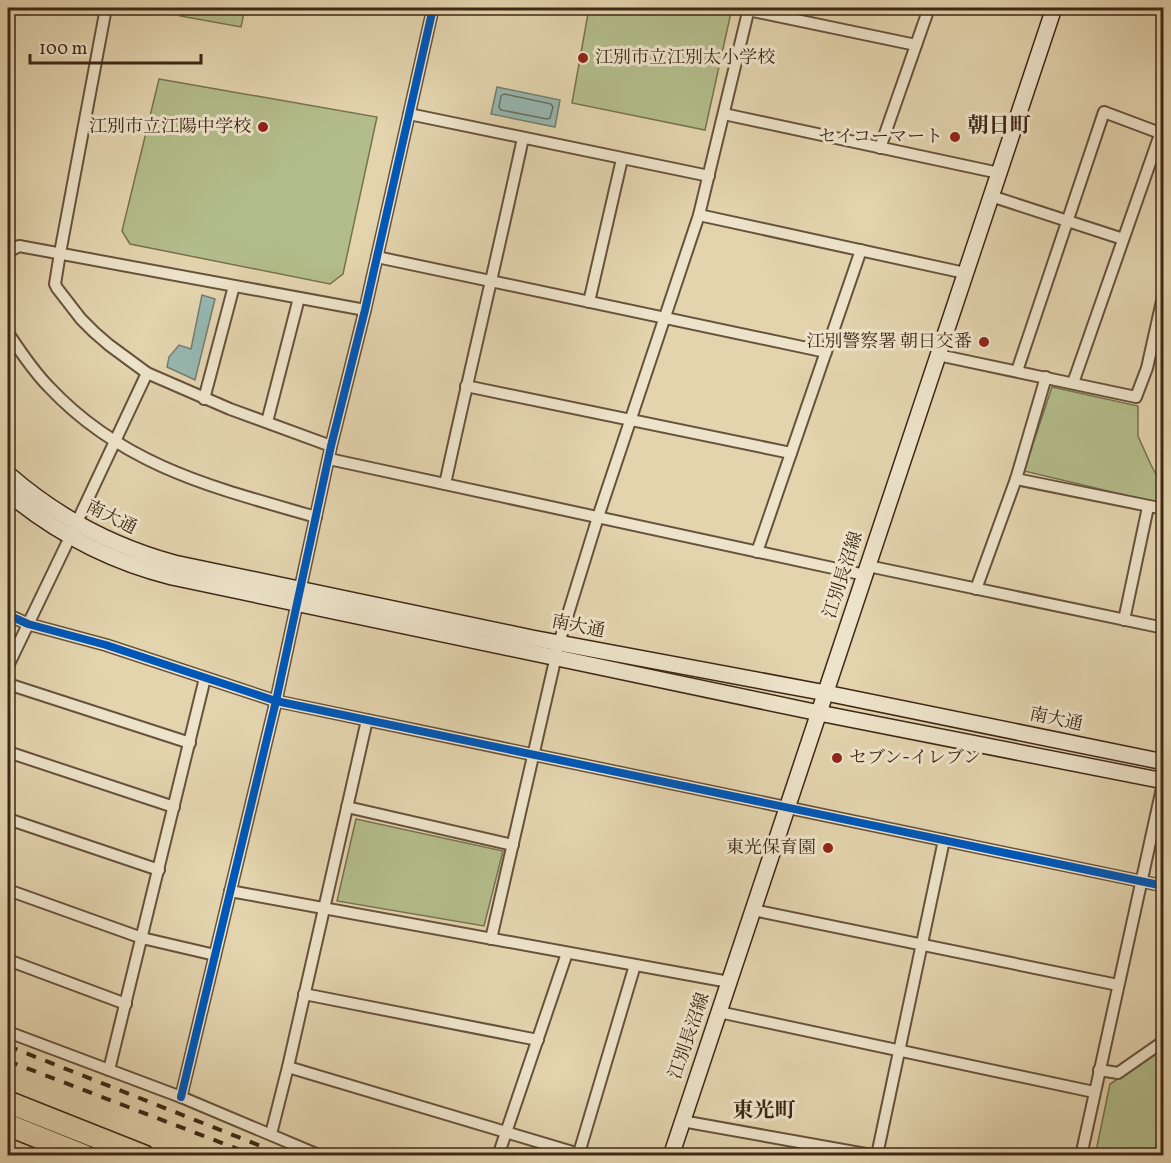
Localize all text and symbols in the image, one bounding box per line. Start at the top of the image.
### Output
scale bar [30,27,201,65]
text: 100 m [39,37,88,62]
place label: 江別市立江別太小学校 [595,46,775,71]
marker: 江別市立江別太小学校 [576,51,590,65]
district label: 朝日町 [968,112,1031,141]
place label: 江別市立江陽中学校 [89,115,251,140]
marker: 江別市立江陽中学校 [256,120,270,134]
place label: セイコーマート [818,125,943,150]
marker: セイコーマート [948,130,962,144]
place label: 江別警察署 朝日交番 [806,330,972,355]
marker: 江別警察署 朝日交番 [977,335,991,349]
street label: 南大通 [81,495,141,541]
street label: 江別長沼線 [818,528,870,622]
street label: 南大通 [549,610,607,644]
street label: 南大通 [1027,702,1085,738]
place label: セブン-イレブン [849,746,981,771]
marker: セブン-イレブン [830,751,844,765]
place label: 東光保育園 [726,836,816,861]
marker: 東光保育園 [821,841,835,855]
street label: 江別長沼線 [664,989,716,1083]
district label: 東光町 [733,1097,796,1126]

